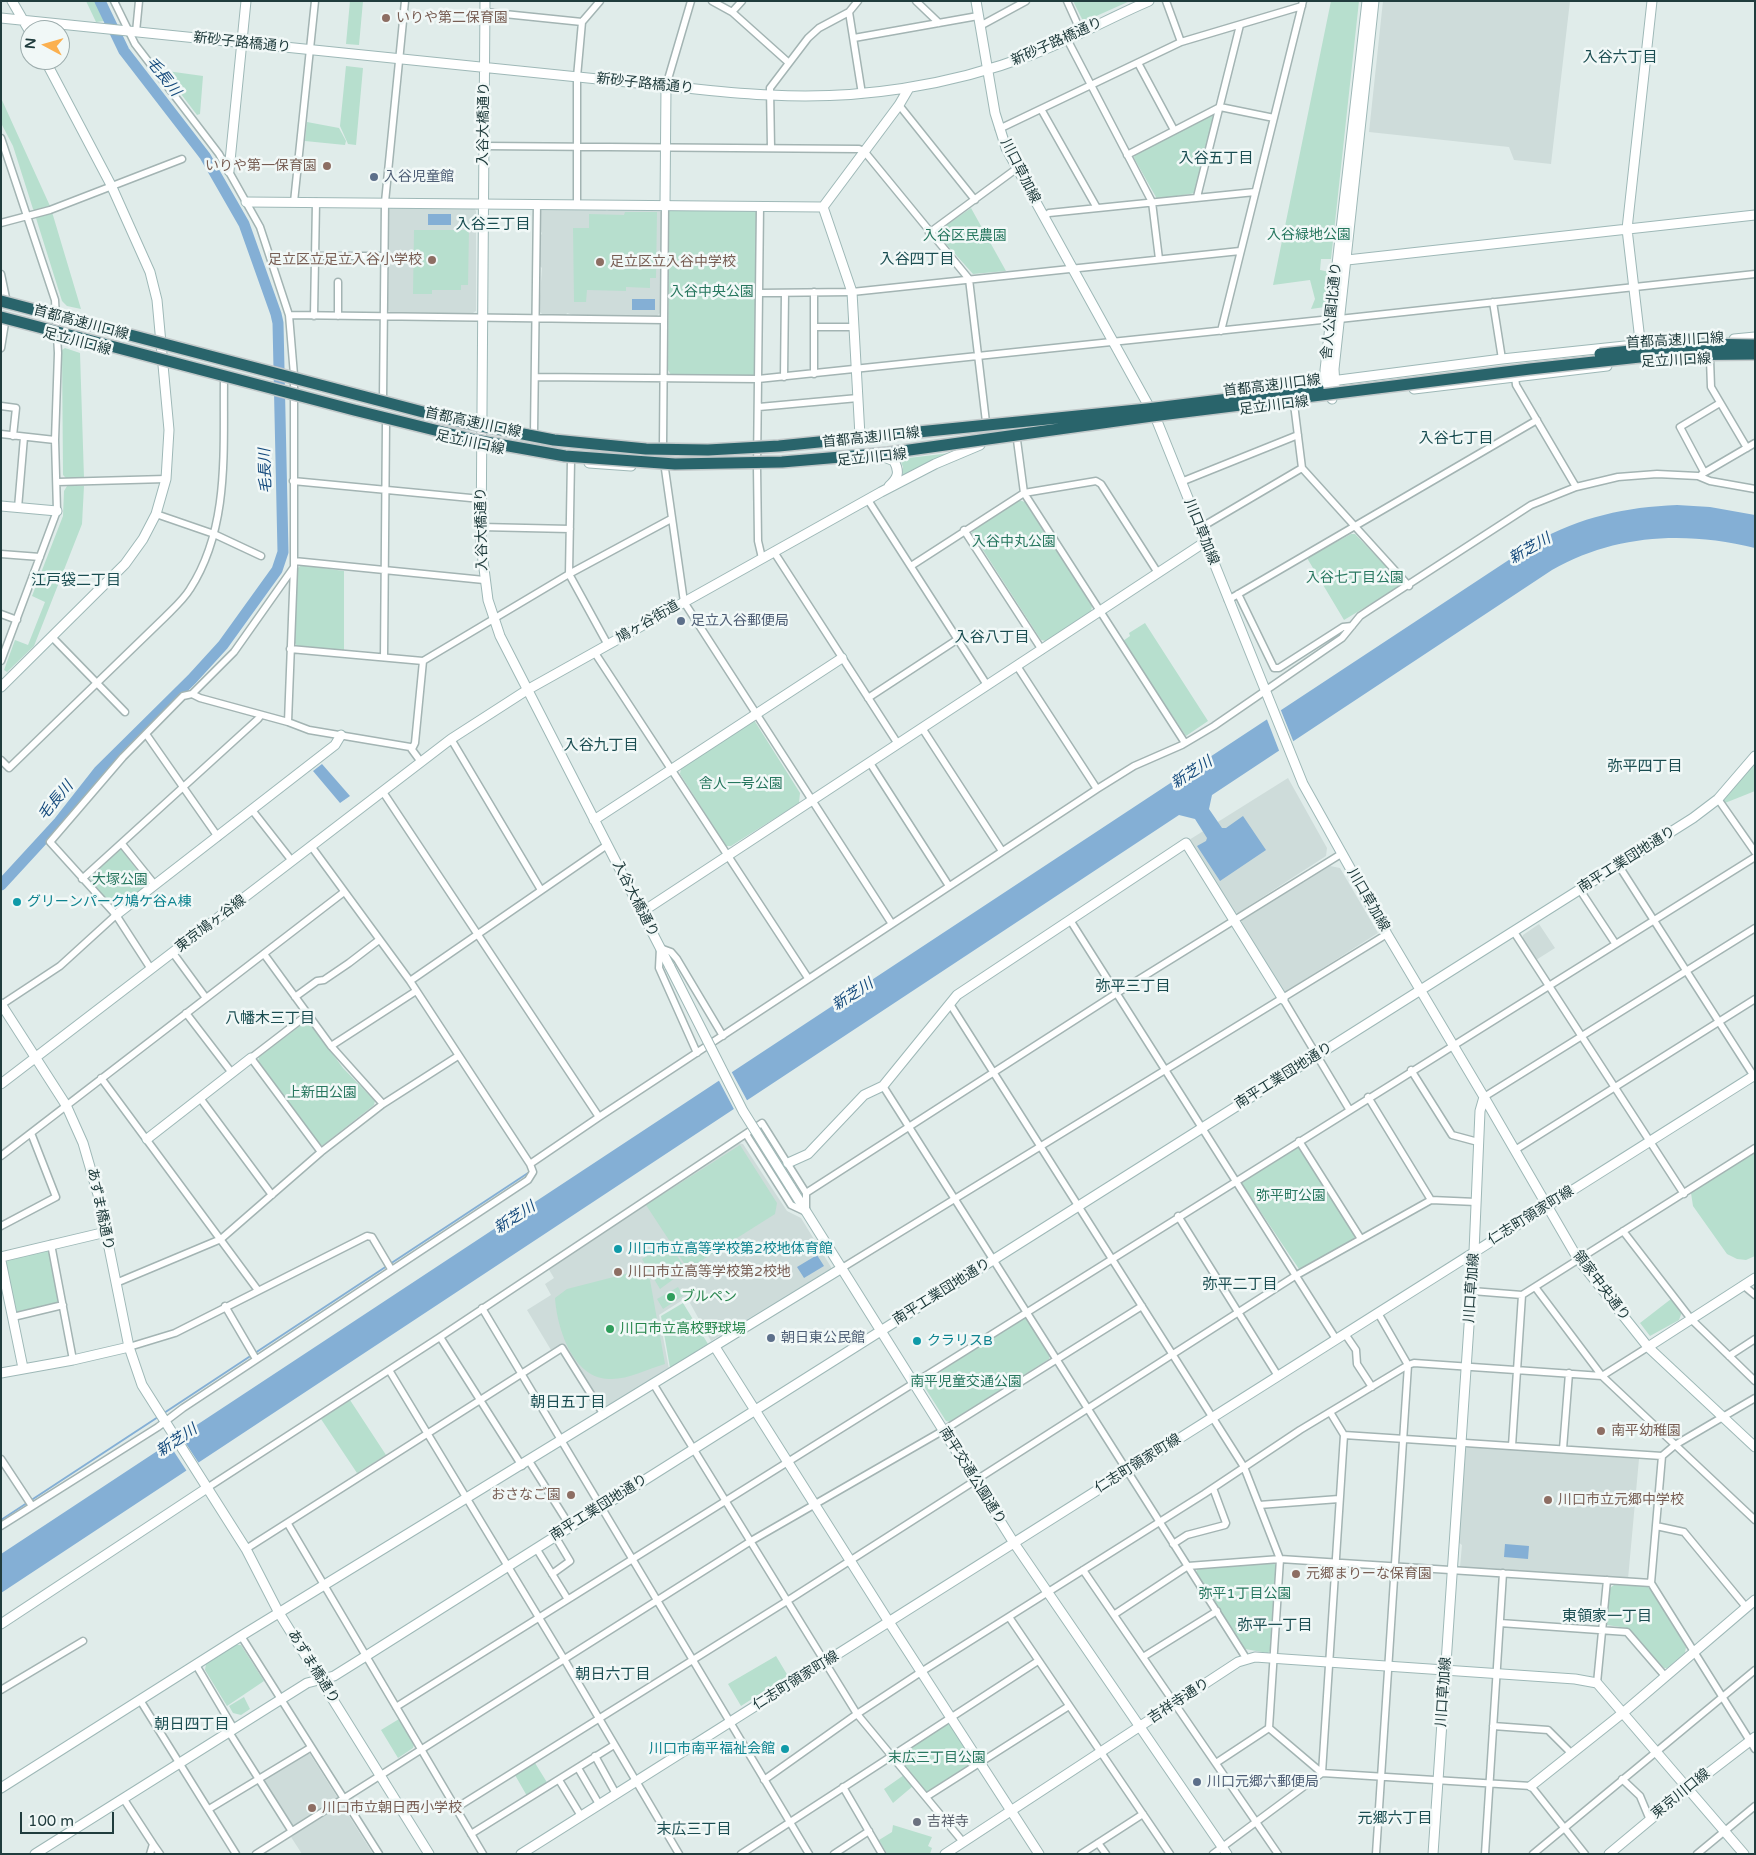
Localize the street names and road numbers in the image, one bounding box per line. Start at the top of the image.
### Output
street label: 新砂子路橋通り [1009,14,1105,70]
street label: 新砂子路橋通り [192,30,292,56]
street label: 新砂子路橋通り [595,71,695,97]
street label: 入谷大橋通り [475,82,493,166]
street label: 川口草加線 [997,136,1043,206]
street label: 舎人公園北通り [1319,261,1345,361]
street label: 首都高速川口線 [31,302,131,344]
street label: 足立川口線 [41,325,113,359]
street label: 首都高速川口線 [1626,330,1724,352]
street label: 足立川口線 [1641,351,1711,371]
street label: 首都高速川口線 [1222,372,1322,400]
street label: 足立川口線 [1238,393,1310,419]
street label: 首都高速川口線 [423,405,523,441]
street label: 首都高速川口線 [821,425,921,451]
street label: 足立川口線 [434,428,506,458]
street label: 足立川口線 [836,446,908,470]
street label: 入谷大橋通り [473,487,491,571]
street label: 川口草加線 [1180,496,1222,568]
street label: 鳩ヶ谷街道 [613,597,683,647]
street label: 南平工業団地通り [1575,823,1679,897]
street label: 入谷大橋通り [608,858,662,940]
street label: 川口草加線 [1343,865,1393,935]
street label: 東京鳩ヶ谷線 [172,892,250,956]
street label: 南平工業団地通り [1232,1039,1336,1113]
street label: あずま橋通り [83,1166,117,1252]
street label: 仁志町領家町線 [1485,1183,1577,1249]
street label: 領家中央通り [1569,1247,1633,1325]
street label: 川口草加線 [1461,1252,1483,1324]
street label: 南平工業団地通り [890,1255,994,1329]
street label: 南平交通公園通り [935,1424,1009,1528]
street label: 仁志町領家町線 [1092,1431,1184,1497]
street label: 南平工業団地通り [547,1471,651,1545]
street label: あずま橋通り [284,1627,342,1707]
street label: 仁志町領家町線 [750,1648,842,1714]
street label: 川口草加線 [1433,1656,1455,1728]
street label: 吉祥寺通り [1145,1675,1213,1727]
street label: 東京川口線 [1649,1765,1713,1823]

